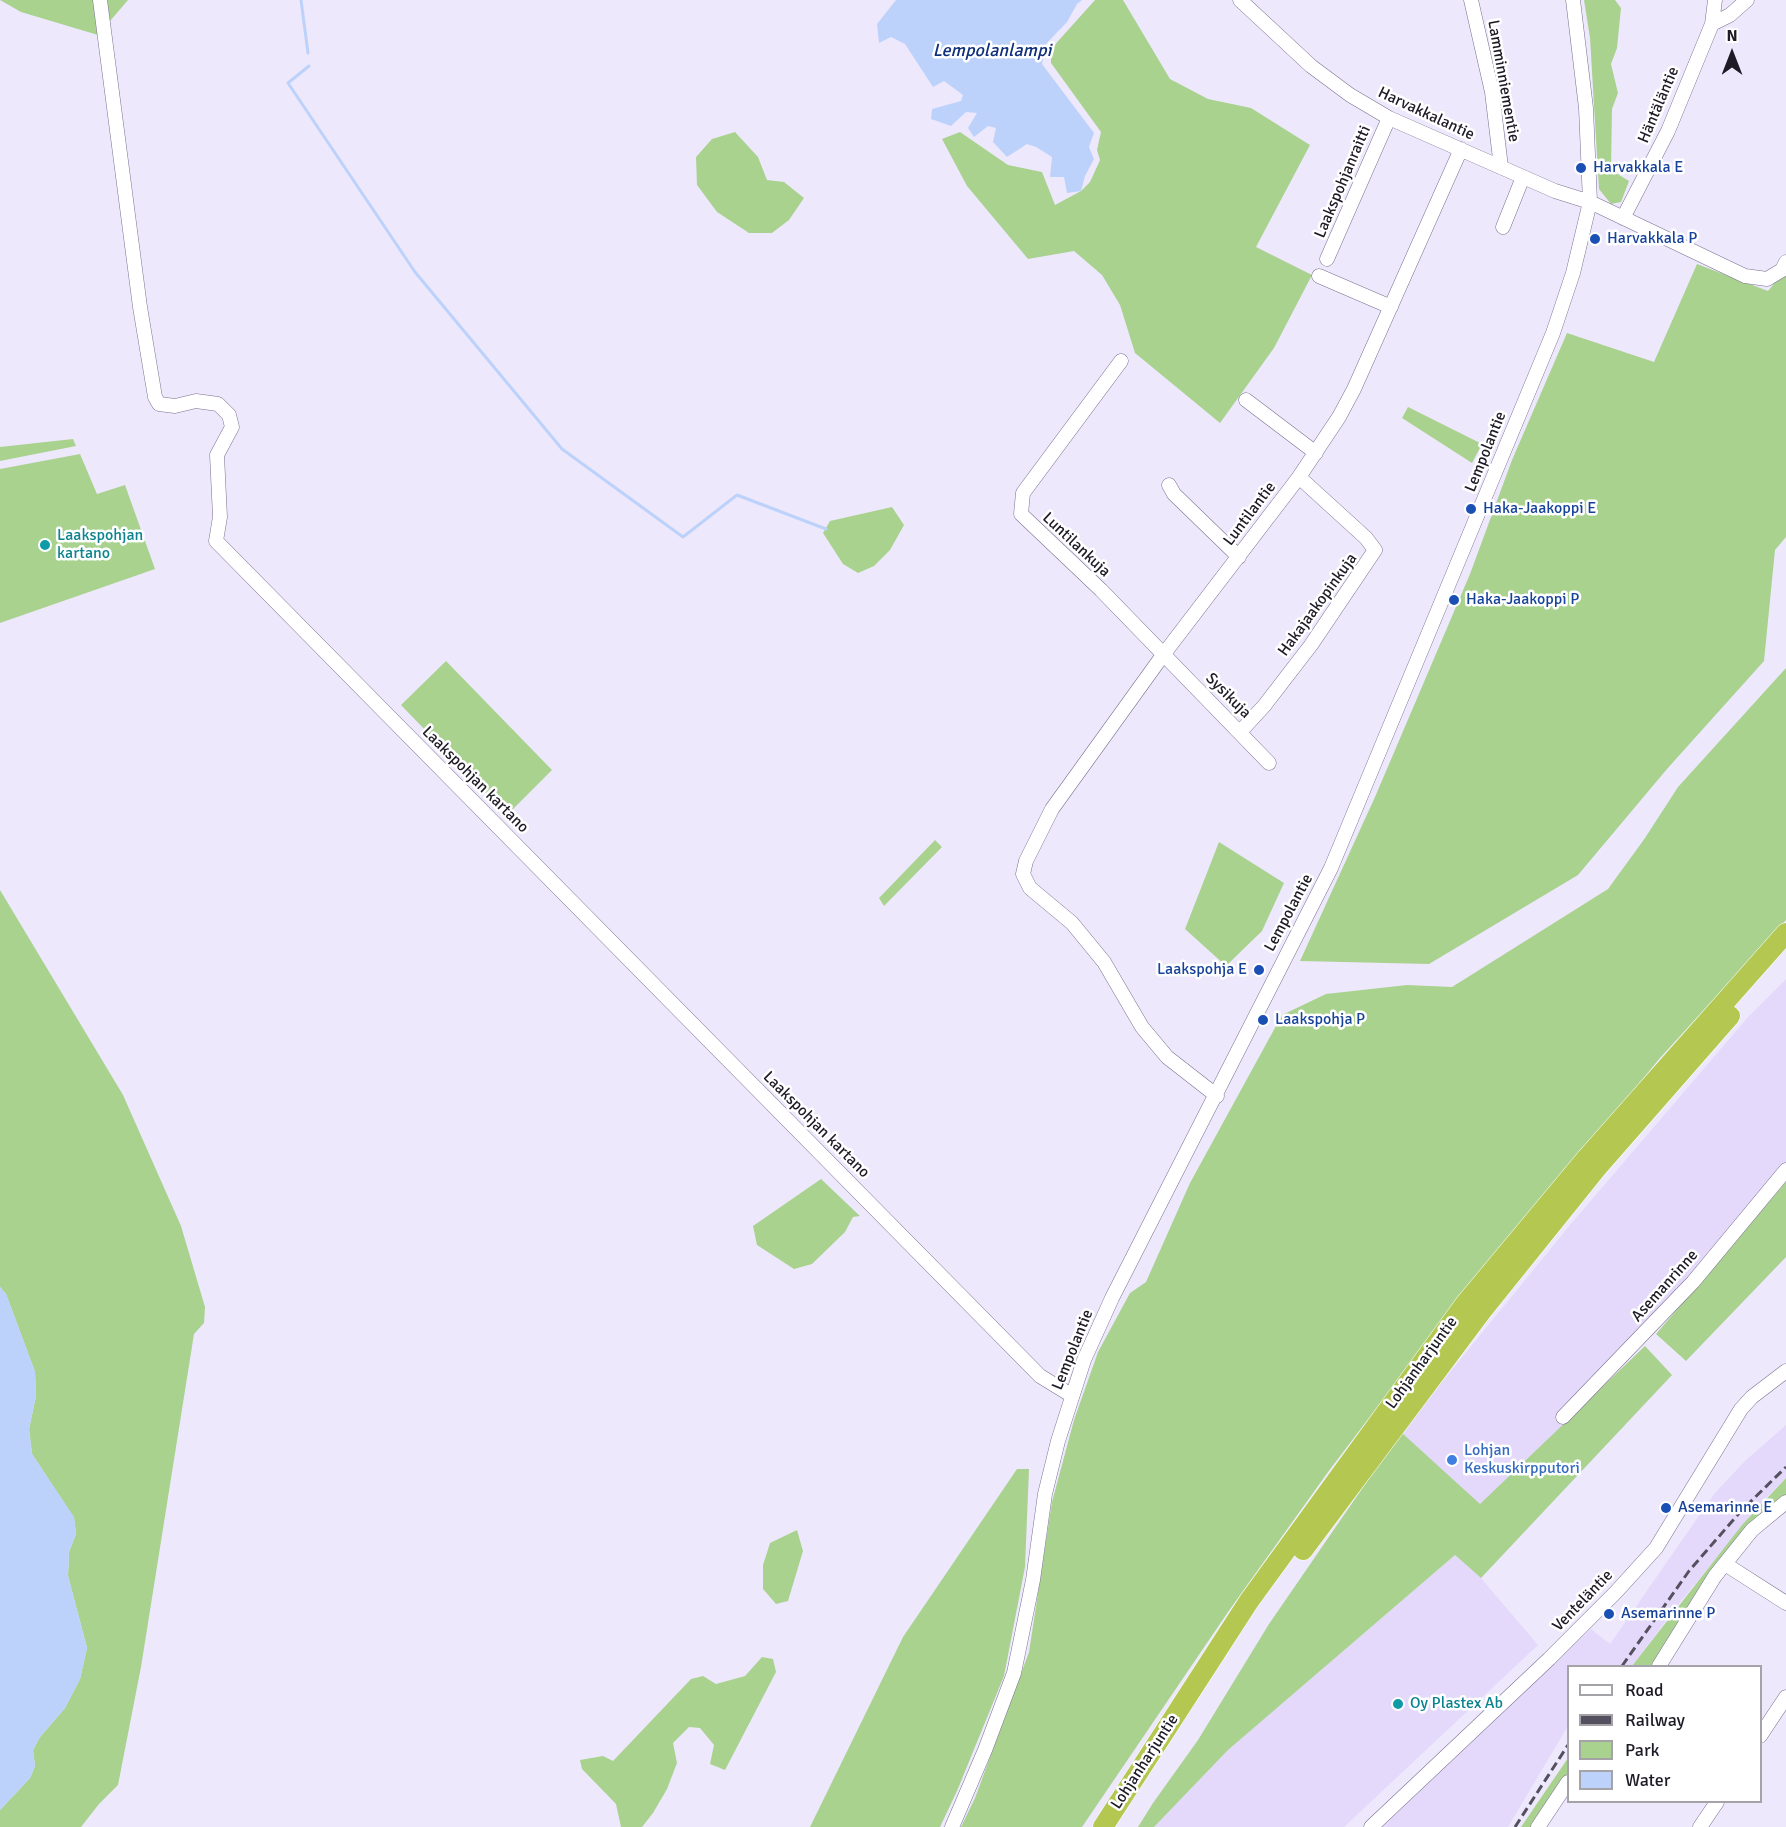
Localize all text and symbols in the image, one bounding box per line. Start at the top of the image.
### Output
street label: Lamminniementie [1483,19,1523,143]
north arrow [1702,24,1762,84]
text: N [1726,26,1738,46]
water label: Lempolanlampi [933,40,1051,62]
street label: Häntäläntie [1634,64,1684,146]
street label: Harvakkalantie [1375,83,1477,145]
street label: Laakspohjanraitti [1311,123,1375,241]
place label: Harvakkala E [1593,158,1683,178]
marker: Harvakkala E [1574,161,1588,175]
place label: Harvakkala P [1607,229,1697,249]
marker: Harvakkala P [1588,232,1602,246]
street label: Lempolantie [1461,409,1511,495]
street label: Luntilantie [1220,478,1280,550]
place label: Haka-Jaakoppi E [1483,499,1596,519]
marker: Haka-Jaakoppi E [1464,502,1478,516]
street label: Luntilankuja [1038,509,1114,581]
place label: Laakspohjan kartano [57,526,143,564]
marker: Laakspohjan kartano [38,538,52,552]
street label: Hakajaakopinkuja [1274,550,1362,660]
place label: Haka-Jaakoppi P [1466,590,1579,610]
marker: Haka-Jaakoppi P [1447,593,1461,607]
street label: Sysikuja [1201,669,1255,723]
street label: Laakspohjan kartano [418,723,532,837]
street label: Lempolantie [1261,871,1317,955]
place label: Laakspohja E [1157,960,1247,980]
marker: Laakspohja E [1252,963,1266,977]
place label: Laakspohja P [1275,1010,1365,1030]
marker: Laakspohja P [1256,1013,1270,1027]
street label: Laakspohjan kartano [759,1068,873,1182]
street label: Asemanrinne [1628,1246,1702,1326]
street label: Lempolantie [1048,1307,1098,1393]
street label: Lohjanharjuntie [1382,1313,1462,1413]
place label: Lohjan Keskuskirpputori [1464,1441,1580,1479]
marker: Lohjan Keskuskirpputori [1445,1453,1459,1467]
place label: Asemarinne E [1678,1498,1772,1518]
marker: Asemarinne E [1659,1501,1673,1515]
street label: Venteläntie [1549,1566,1617,1636]
place label: Asemarinne P [1621,1604,1715,1624]
marker: Asemarinne P [1602,1607,1616,1621]
legend [1567,1665,1762,1803]
text: Road [1625,1679,1664,1701]
place label: Oy Plastex Ab [1410,1694,1503,1714]
marker: Oy Plastex Ab [1391,1697,1405,1711]
text: Railway [1625,1709,1685,1731]
street label: Lohjanharjuntie [1107,1711,1183,1813]
text: Park [1625,1739,1660,1761]
text: Water [1625,1769,1670,1791]

